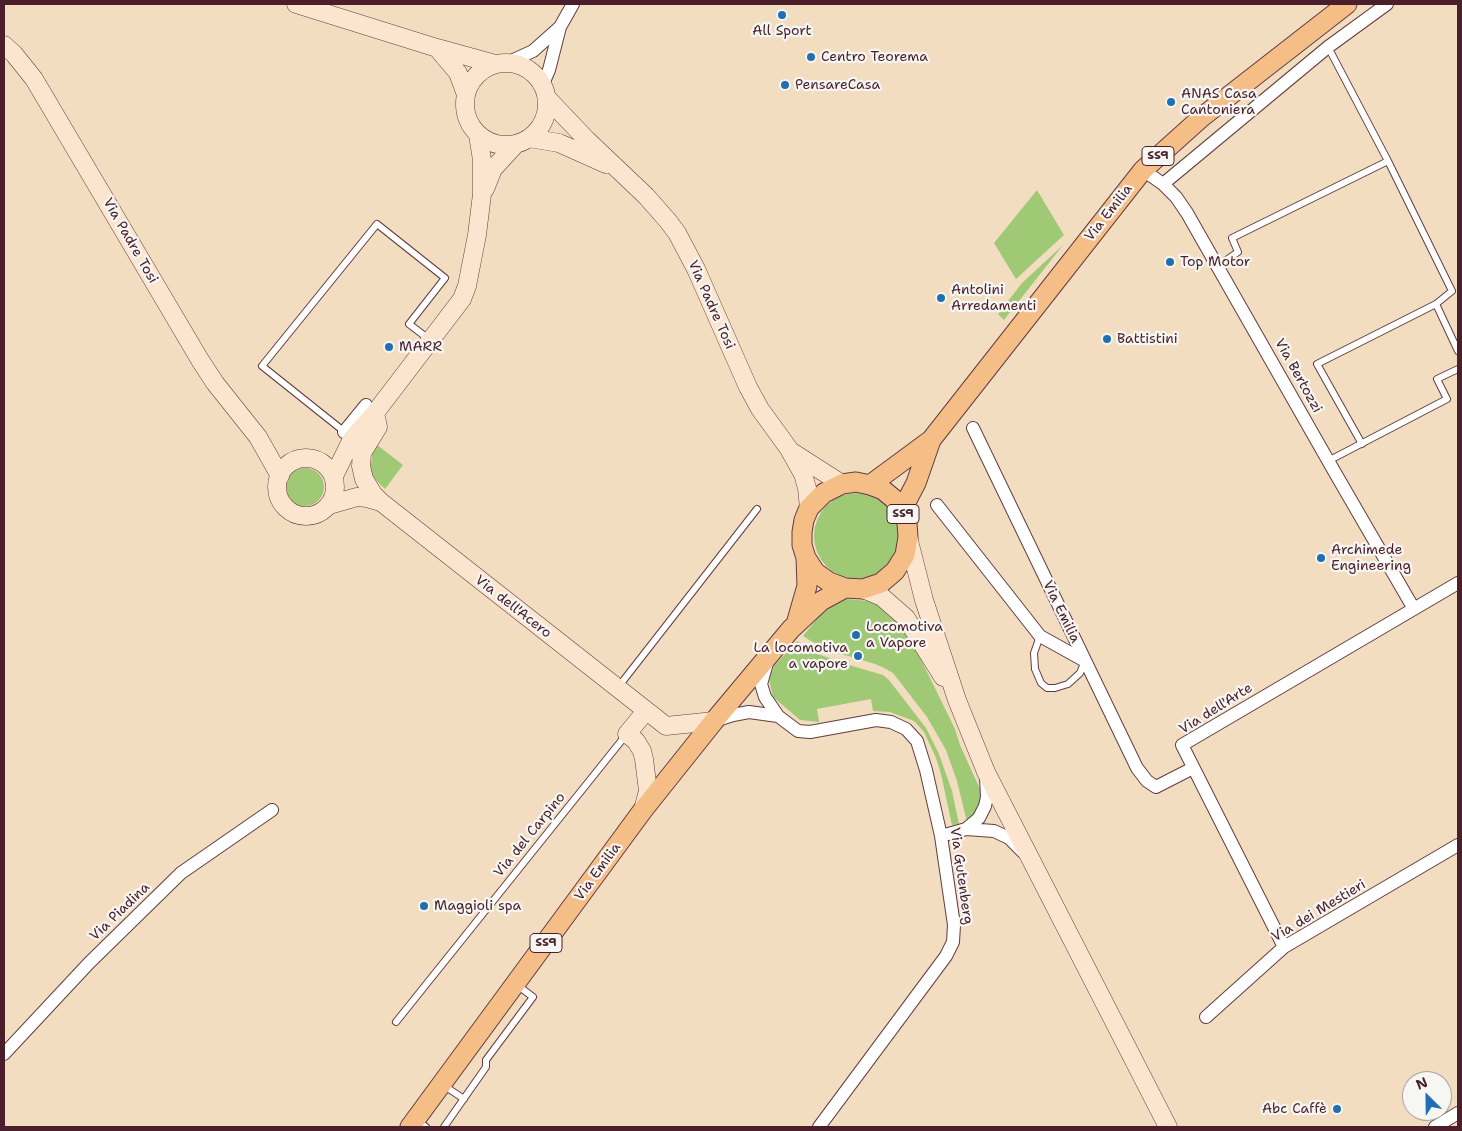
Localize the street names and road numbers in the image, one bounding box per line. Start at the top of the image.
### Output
road number: SS9 [1142,146,1174,166]
street label: Via Emilia [1082,181,1136,245]
street label: Via Padre Tosi [99,195,161,287]
street label: Via Padre Tosi [684,258,738,352]
street label: Via Bertozzi [1271,336,1325,416]
road number: SS9 [887,504,919,524]
street label: Via dell'Acero [471,572,555,642]
street label: Via Emilia [1039,578,1083,646]
street label: Via dell'Arte [1176,680,1256,738]
street label: Via del Carpino [491,789,569,881]
street label: Via Gutenberg [946,826,976,926]
street label: Via Emilia [571,840,625,904]
street label: Via dei Mestieri [1269,876,1369,946]
street label: Via Piadina [87,879,153,945]
road number: SS9 [530,934,562,952]

